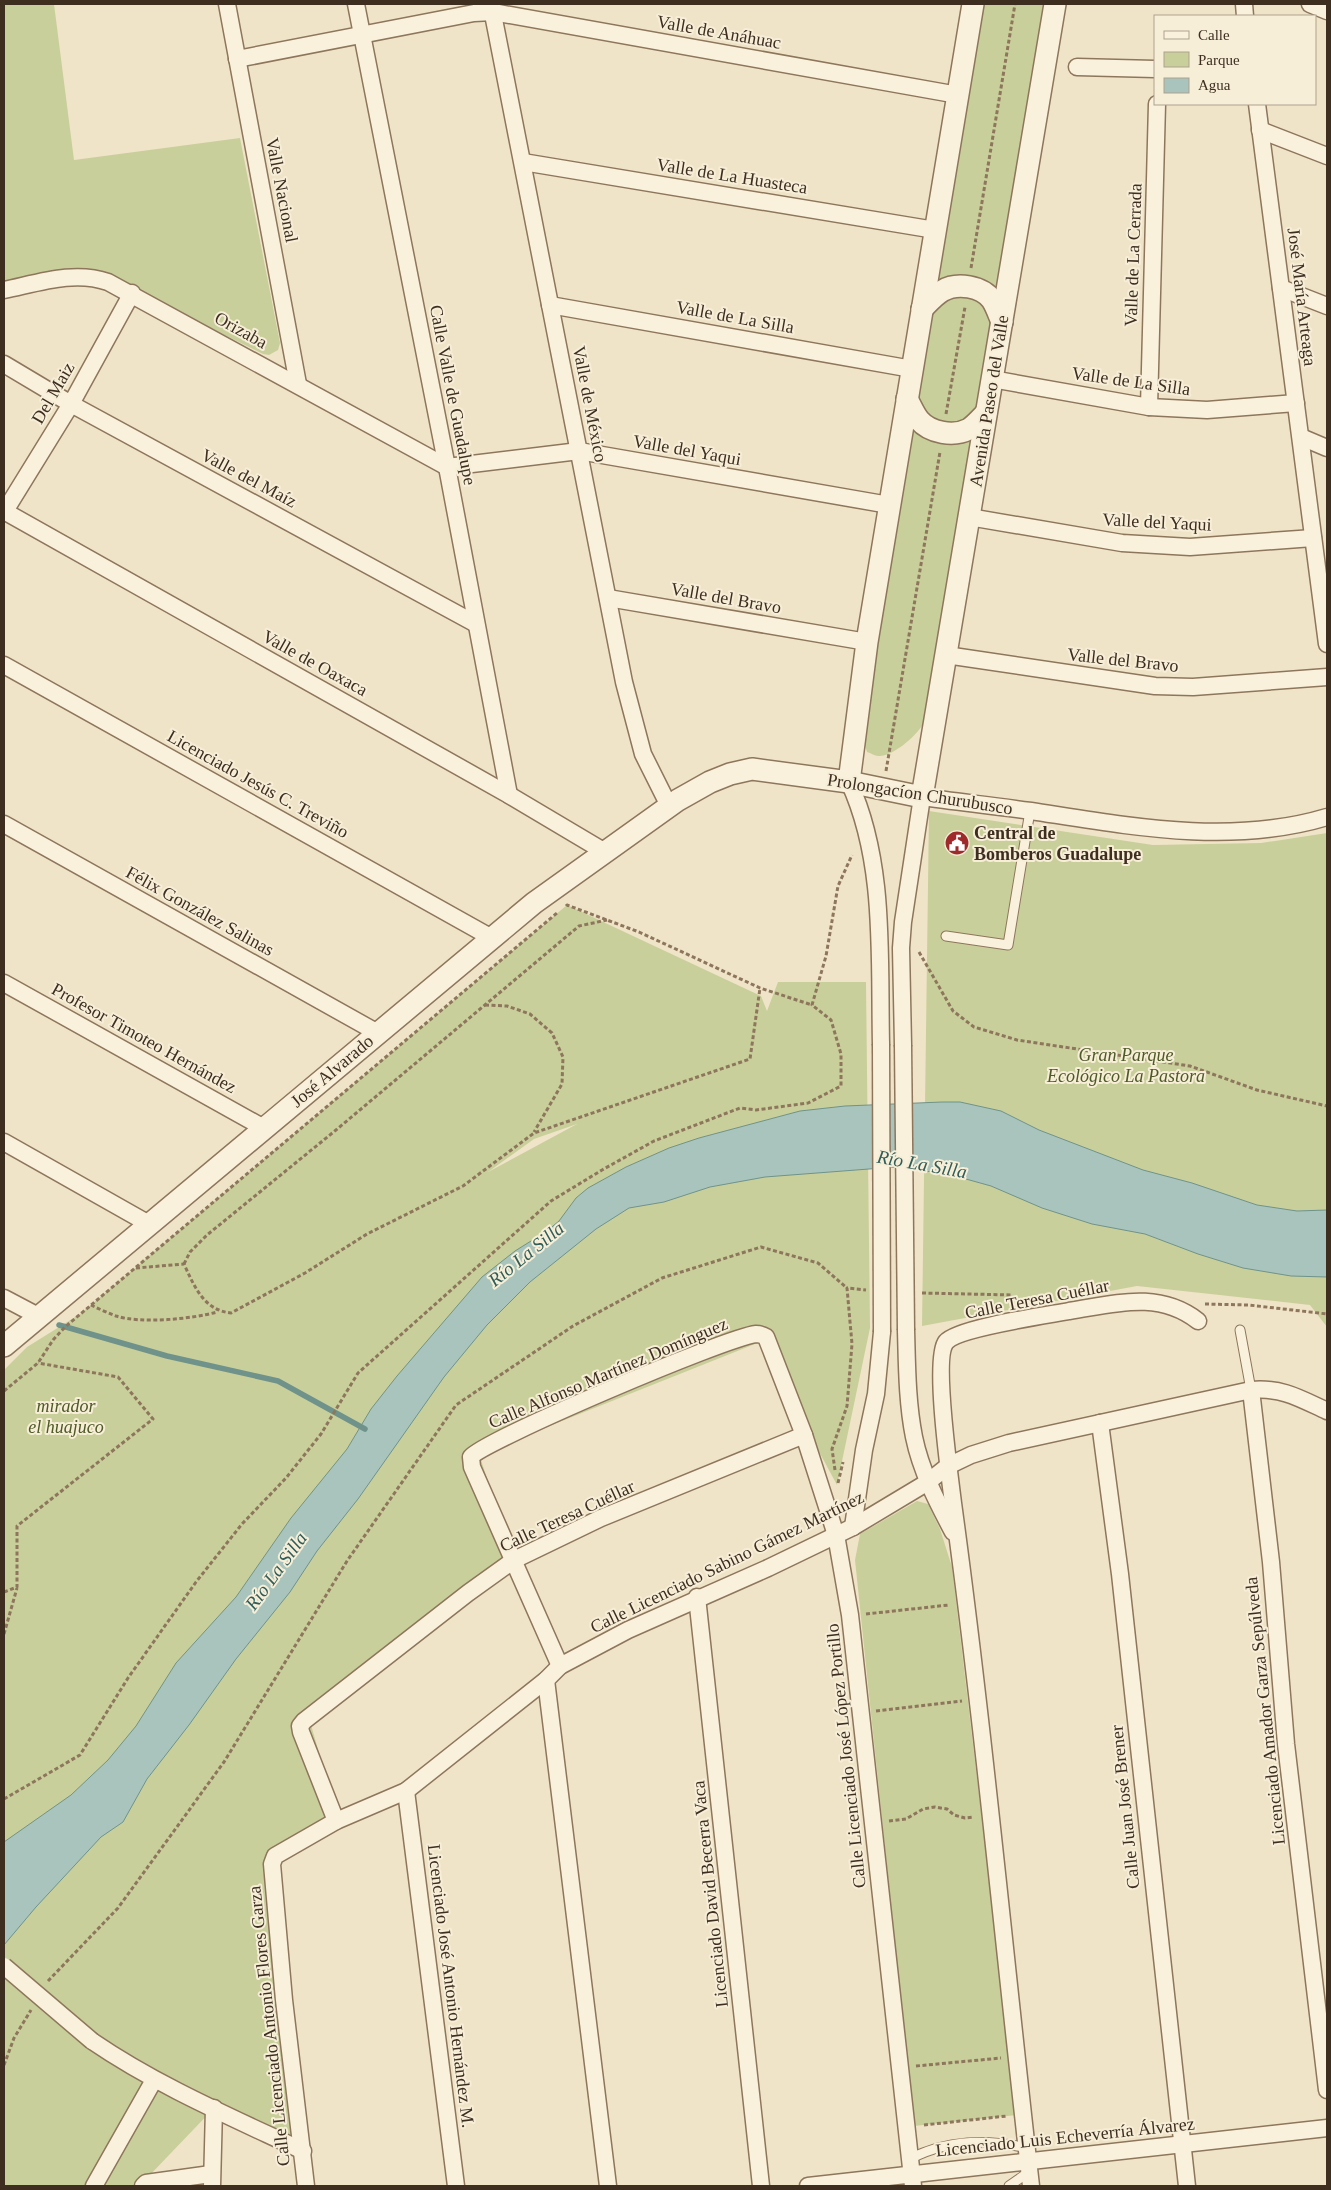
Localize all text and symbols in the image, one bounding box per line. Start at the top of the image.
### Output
street label: Valle de Anáhuac [655,11,783,53]
legend [1154,15,1316,105]
text: Calle [1198,27,1230,43]
text: Parque [1198,52,1240,68]
text: Agua [1198,77,1231,93]
street label: Valle Nacional [262,136,302,244]
street label: Valle de La Huasteca [655,154,809,198]
street label: Valle de La Cerrada [1121,183,1145,327]
street label: José María Arteaga [1284,227,1320,367]
street label: Valle de La Silla [674,297,796,337]
street label: Calle Valle de Guadalupe [426,303,480,487]
street label: Orizaba [211,307,271,353]
street label: Avenida Paseo del Valle [966,314,1012,488]
street label: Valle de México [569,344,611,464]
street label: Del Maiz [27,359,79,427]
street label: Valle de La Silla [1070,363,1192,399]
street label: Valle del Yaqui [631,431,743,469]
street label: Valle del Maíz [198,445,300,511]
street label: Valle del Yaqui [1102,509,1212,535]
street label: Valle del Bravo [669,578,783,618]
street label: Valle de Oaxaca [259,626,371,700]
street label: Valle del Bravo [1066,644,1180,676]
street label: Licenciado Jesús C. Treviño [164,726,352,842]
street label: Prolongacíon Churubusco [826,769,1014,819]
place label: Central de Bomberos Guadalupe [974,823,1141,864]
public building icon: Central de Bomberos Guadalupe [944,830,970,856]
street label: Félix González Salinas [123,862,277,960]
street label: Profesor Timoteo Hernández [48,979,240,1097]
street label: José Alvarado [287,1031,377,1111]
park label: Gran Parque Ecológico La Pastora [1046,1045,1205,1086]
water label: Río La Silla [874,1146,969,1182]
water label: Río La Silla [483,1217,568,1291]
street label: Calle Teresa Cuéllar [963,1275,1111,1323]
street label: Calle Alfonso Martínez Domínguez [486,1313,730,1433]
park label: mirador el huajuco [28,1396,104,1437]
street label: Calle Teresa Cuéllar [496,1476,638,1556]
street label: Calle Licenciado Sabino Gámez Martínez [587,1487,867,1637]
water label: Río La Silla [240,1528,311,1615]
street label: Licenciado Amador Garza Sepúlveda [1241,1576,1289,1846]
street label: Calle Licenciado José López Portillo [822,1623,870,1889]
street label: Calle Juan José Brener [1106,1724,1144,1890]
street label: Licenciado David Becerra Vaca [688,1780,732,2008]
street label: Licenciado José Antonio Hernández M. [424,1843,478,2129]
street label: Calle Licenciado Antonio Flores Garza [244,1885,294,2167]
street label: Licenciado Luis Echeverría Álvarez [934,2112,1196,2161]

